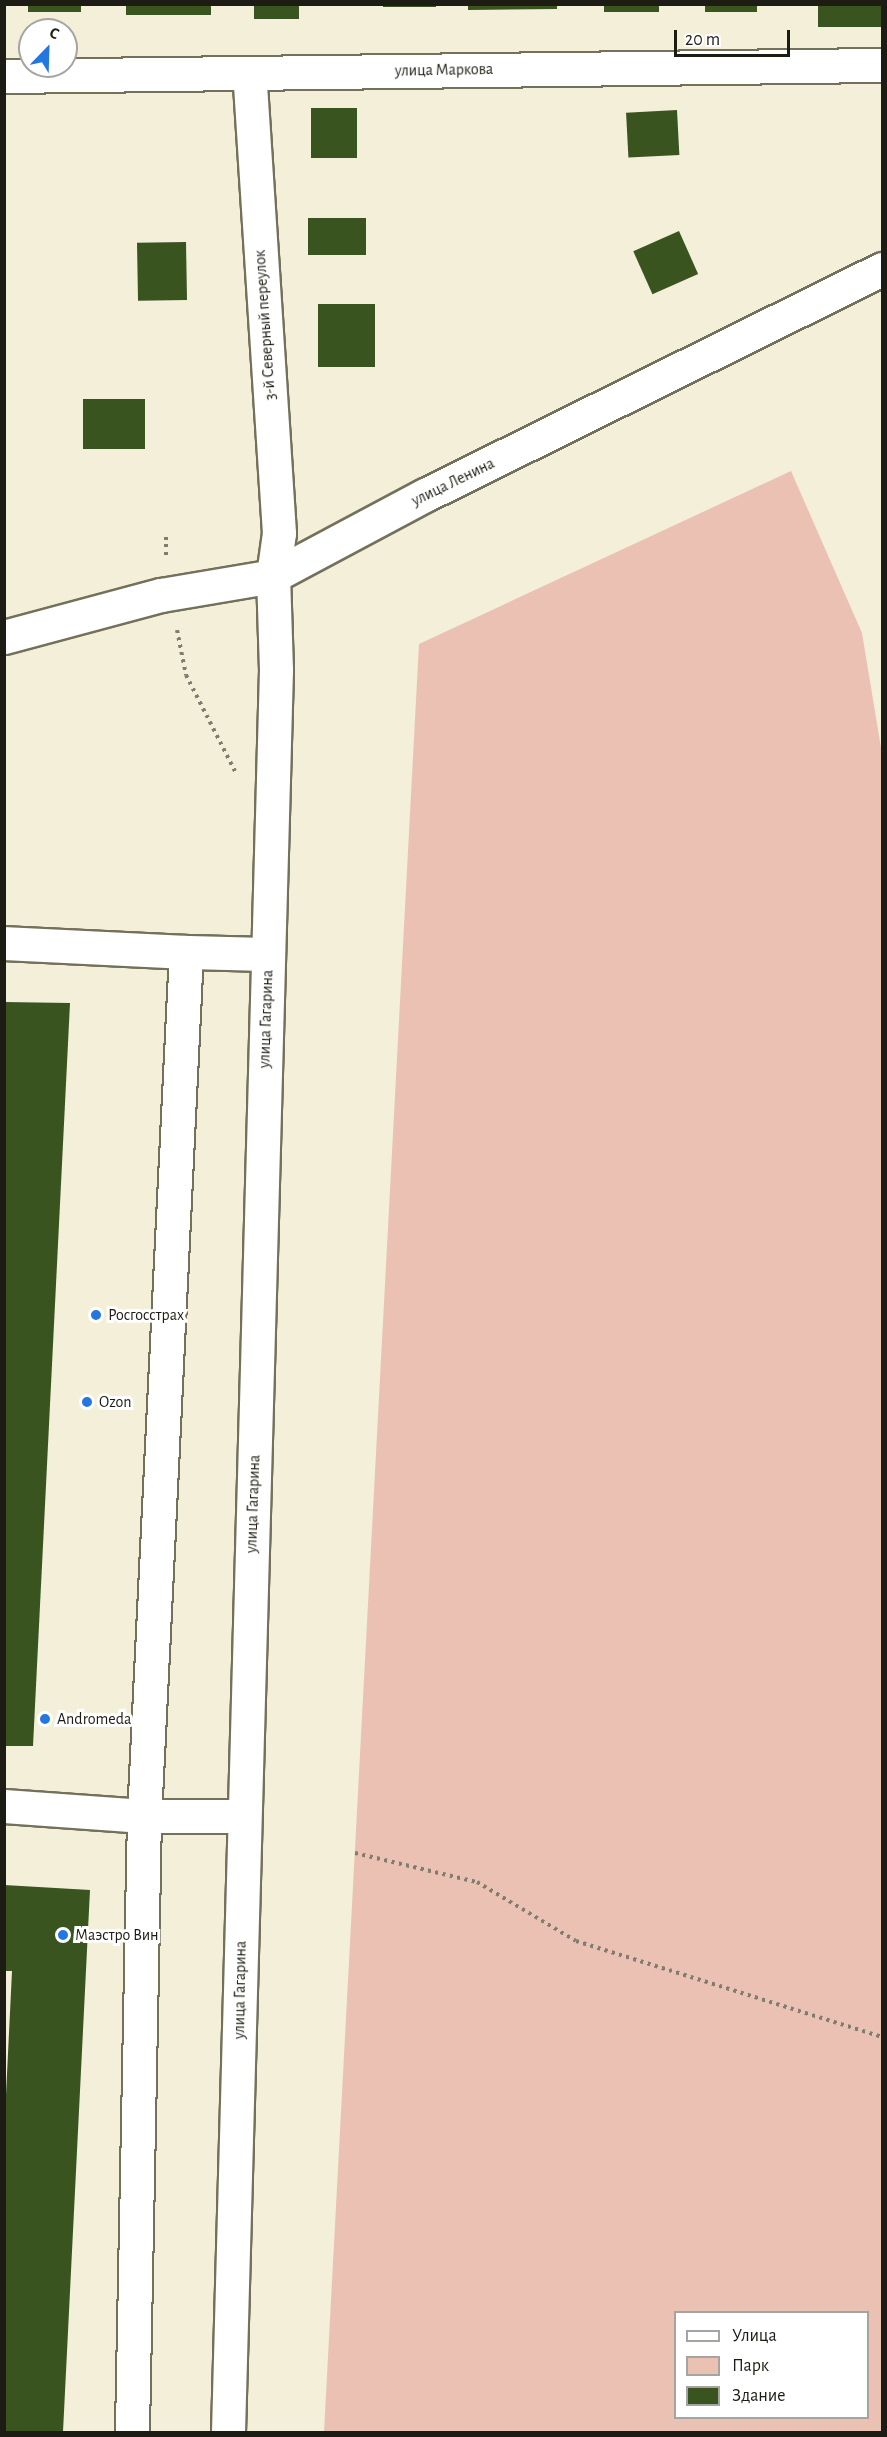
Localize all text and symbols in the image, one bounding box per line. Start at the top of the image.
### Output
north arrow [18,18,78,78]
scale bar [677,18,792,56]
text: С [47,24,61,42]
text: 20 m [685,31,720,49]
street label: улица Маркова [395,60,493,80]
street label: 3-й Северный переулок [250,249,280,401]
street label: улица Ленина [408,454,498,510]
street label: улица Гагарина [255,969,277,1069]
place label: Росгосстрах [108,1305,184,1325]
marker: Росгосстрах [89,1308,103,1322]
place label: Ozon [99,1392,131,1412]
marker: Ozon [80,1395,94,1409]
street label: улица Гагарина [242,1454,264,1554]
place label: Andromeda [57,1709,131,1729]
marker: Andromeda [38,1712,52,1726]
place label: Маэстро Вин [75,1925,159,1945]
marker: Маэстро Вин [56,1928,70,1942]
street label: улица Гагарина [230,1941,250,2039]
legend [674,2311,869,2419]
text: Улица [732,2327,777,2345]
text: Парк [732,2357,769,2375]
text: Здание [732,2387,786,2405]

